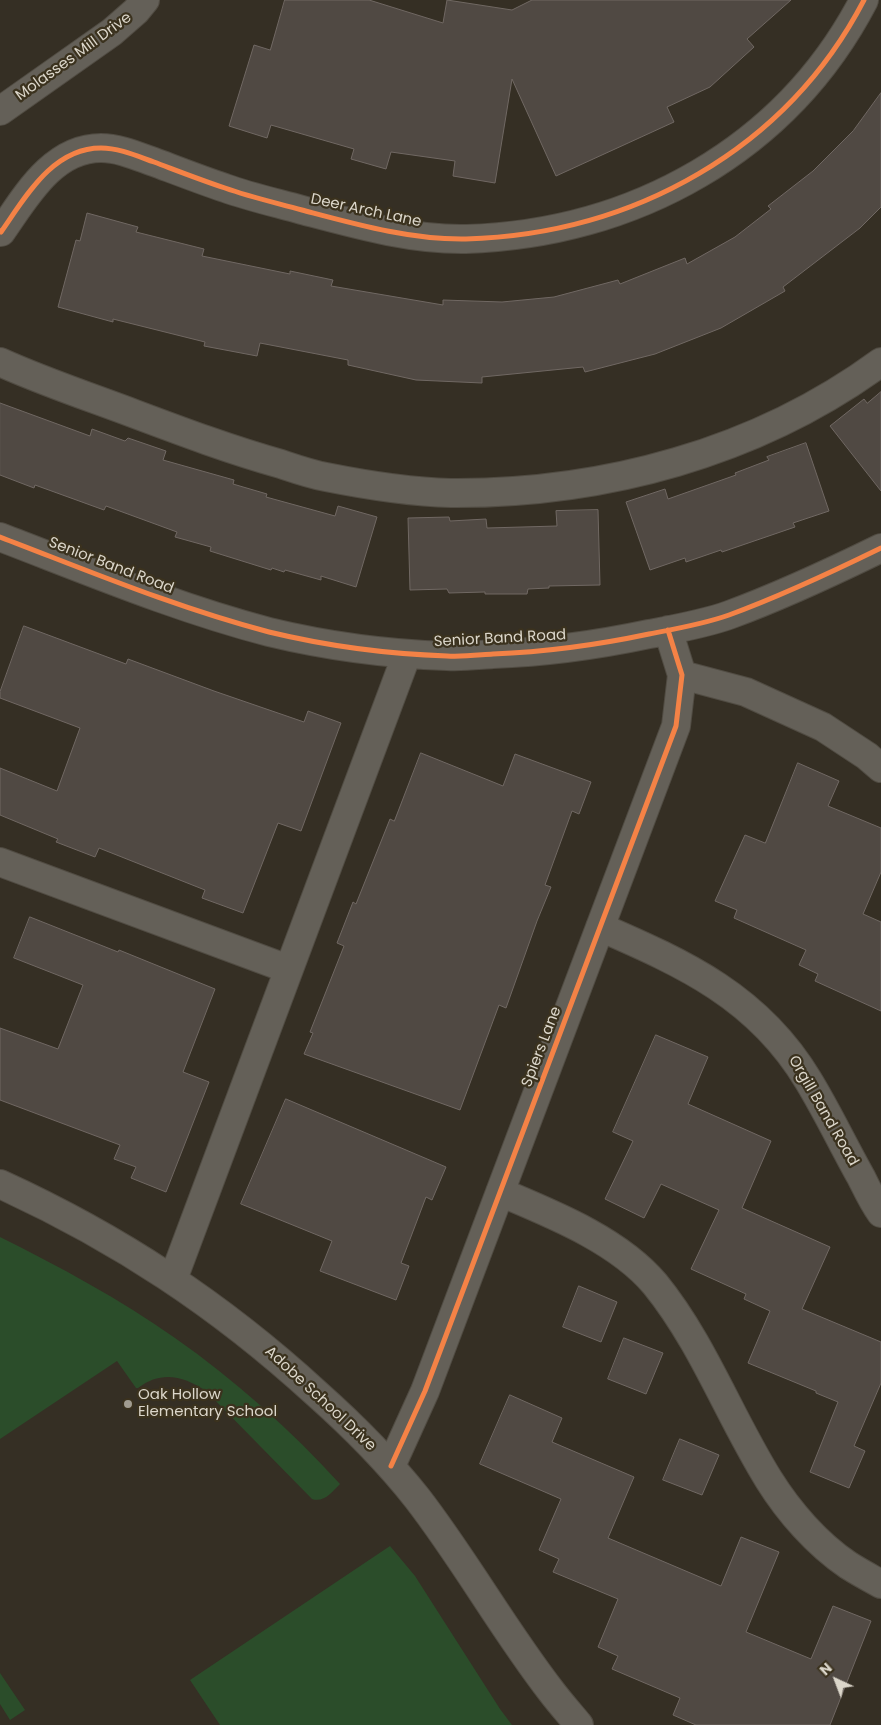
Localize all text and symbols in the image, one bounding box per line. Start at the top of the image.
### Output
street label: Molasses Mill Drive [13,9,135,105]
street label: Deer Arch Lane [309,190,423,232]
street label: Senior Band Road [46,534,176,598]
street label: Senior Band Road [433,627,567,651]
street label: Spiers Lane [518,1004,566,1090]
street label: Orgill Band Road [784,1053,862,1169]
street label: Adobe School Drive [261,1343,379,1455]
place label: Oak Hollow Elementary School [138,1386,277,1421]
marker: Oak Hollow Elementary School [122,1398,134,1410]
north arrow [811,1655,861,1705]
text: N [815,1658,836,1680]

